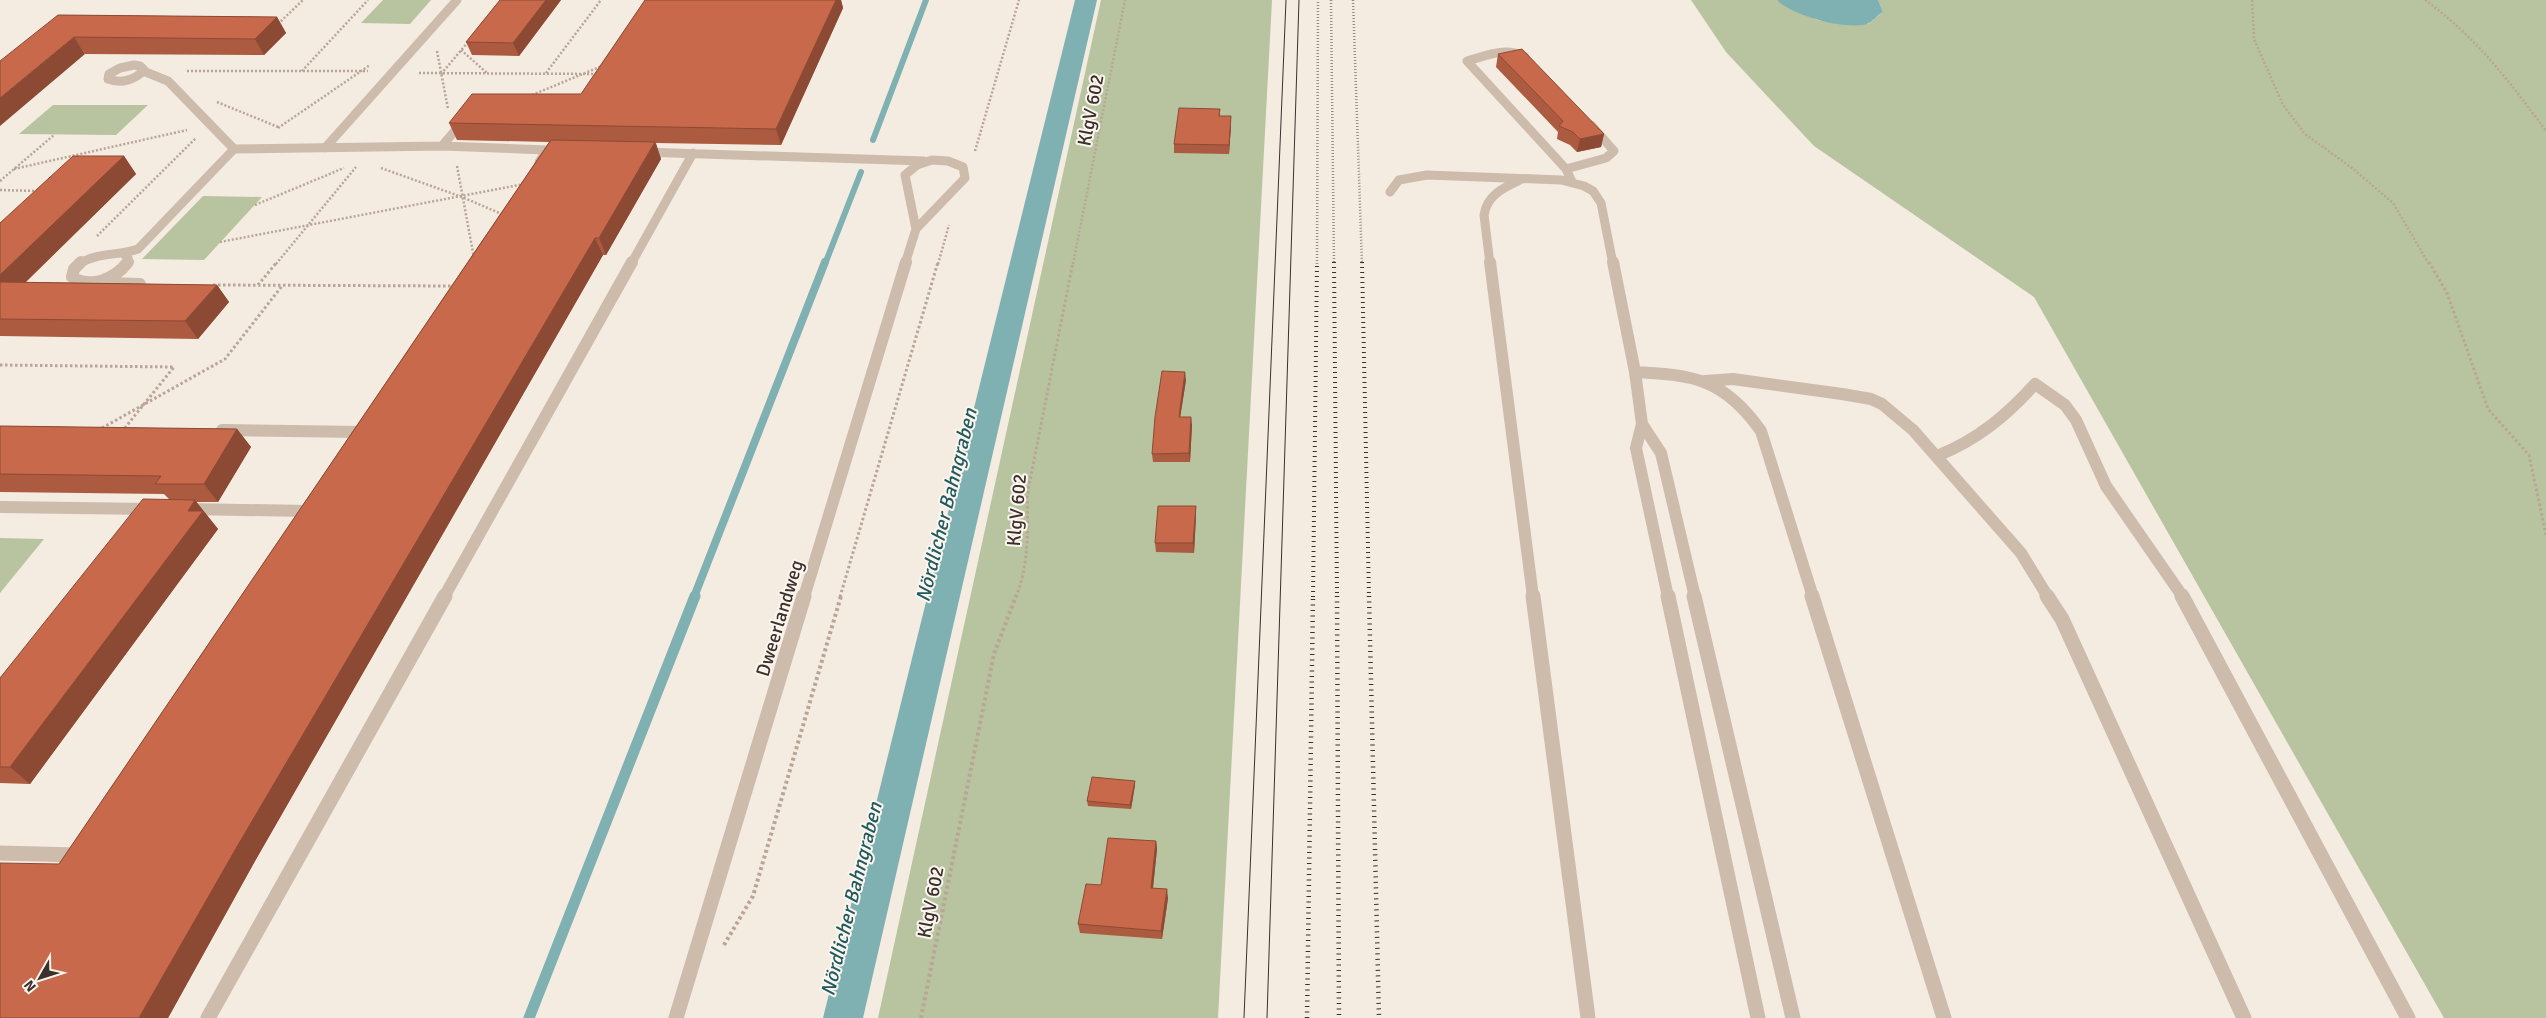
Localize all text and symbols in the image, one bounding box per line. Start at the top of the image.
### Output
street label: KlgV 602 [1072,72,1110,148]
water label: Nördlicher Bahngraben [910,405,983,604]
street label: KlgV 602 [1002,473,1032,547]
street label: Dweerlandweg [751,557,809,679]
water label: Nördlicher Bahngraben [815,799,888,998]
street label: KlgV 602 [912,864,950,940]
north arrow [15,953,65,1003]
text: N [21,977,40,995]

